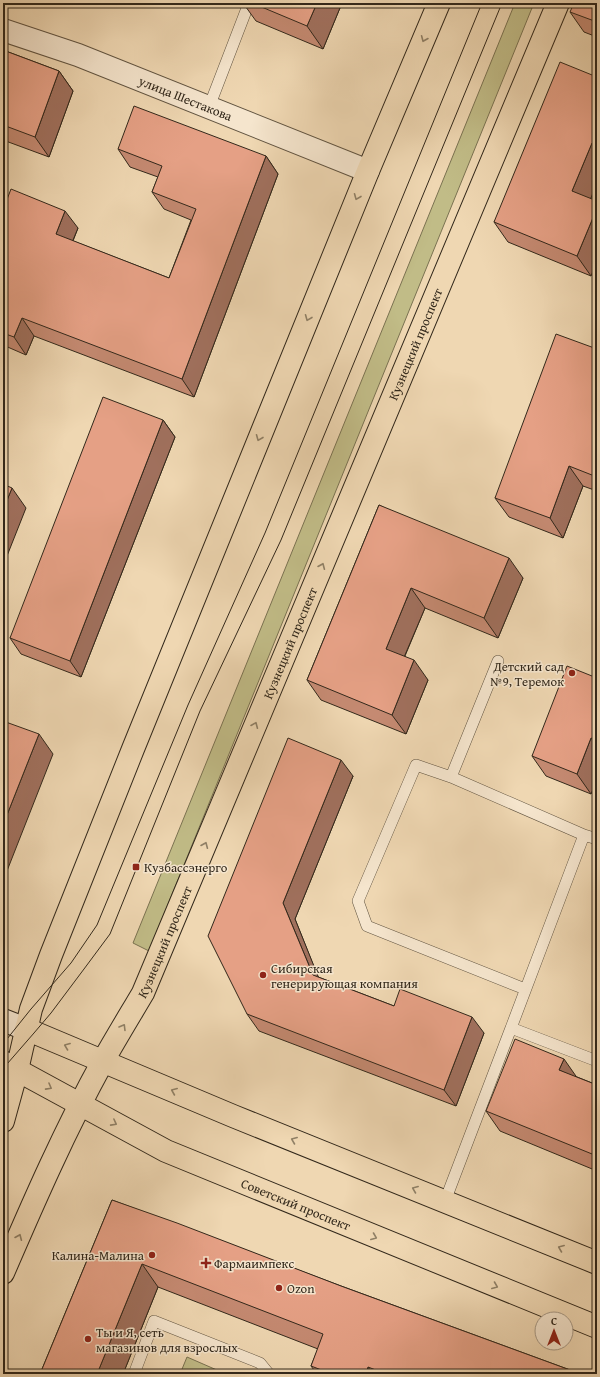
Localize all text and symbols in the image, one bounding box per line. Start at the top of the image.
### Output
one-way arrow [421,34,429,42]
street label: улица Шестакова [135,70,236,126]
one-way arrow [353,194,361,201]
street label: Кузнецкий проспект [383,285,447,403]
one-way arrow [305,313,313,321]
one-way arrow [256,434,264,442]
one-way arrow [317,563,325,571]
street label: Кузнецкий проспект [258,583,322,702]
place label: Детский сад №9, Теремок [490,657,564,691]
marker: Детский сад №9, Теремок [567,668,577,678]
one-way arrow [251,721,259,728]
one-way arrow [201,841,209,848]
place label: Кузбассэнерго [144,858,228,877]
marker: Кузбассэнерго [131,862,141,872]
street label: Кузнецкий проспект [133,882,197,1002]
place label: Сибирская генерирующая компания [271,959,418,993]
marker: Сибирская генерирующая компания [258,970,268,980]
one-way arrow [119,1024,126,1031]
one-way arrow [63,1043,70,1051]
one-way arrow [44,1083,52,1090]
one-way arrow [170,1088,178,1096]
one-way arrow [110,1119,117,1126]
one-way arrow [290,1137,298,1145]
street label: Советский проспект [238,1173,354,1235]
one-way arrow [411,1185,418,1193]
one-way arrow [371,1232,378,1240]
one-way arrow [14,1234,22,1241]
one-way arrow [557,1245,564,1253]
place label: Калина-Малина [52,1246,145,1265]
marker: Калина-Малина [147,1250,157,1260]
place label: Фармаимпекс [214,1254,294,1273]
marker: Фармаимпекс [201,1258,211,1268]
place label: Ozon [287,1279,315,1298]
one-way arrow [491,1281,498,1289]
marker: Ozon [274,1283,284,1293]
north arrow [534,1311,574,1351]
text: С [551,1313,557,1329]
place label: Ты и Я, сеть магазинов для взрослых [96,1323,238,1357]
marker: Ты и Я, сеть магазинов для взрослых [83,1334,93,1344]

